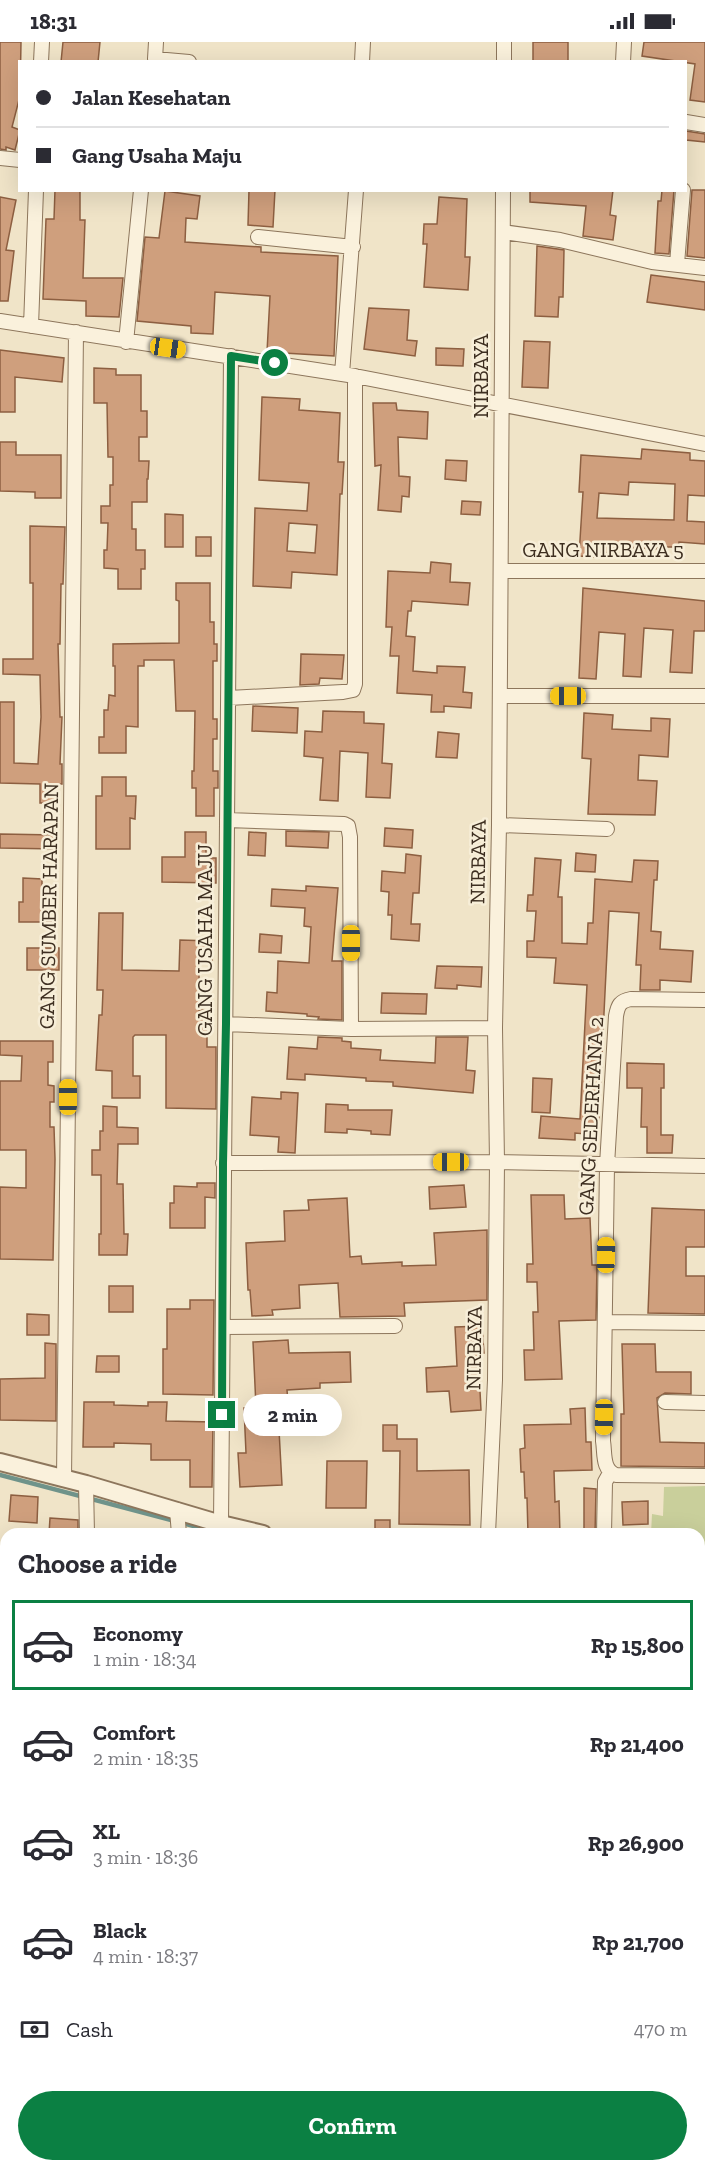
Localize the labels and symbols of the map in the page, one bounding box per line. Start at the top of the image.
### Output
street label: NIRBAYA [468,333,493,418]
car [149,337,187,359]
route start [261,349,288,376]
street label: GANG NIRBAYA 5 [522,537,684,562]
car [550,687,586,705]
street label: GANG SUMBER HARAPAN [34,783,63,1029]
street label: NIRBAYA [464,819,491,904]
street label: GANG USAHA MAJU [192,844,217,1036]
car [342,925,360,961]
street label: GANG SEDERHANA 2 [573,1016,608,1216]
car [59,1079,77,1115]
car [433,1153,469,1171]
car [597,1237,615,1273]
street label: NIRBAYA [460,1305,487,1390]
callout: 2 min [243,1394,342,1436]
car [595,1399,613,1435]
route end [208,1401,235,1428]

